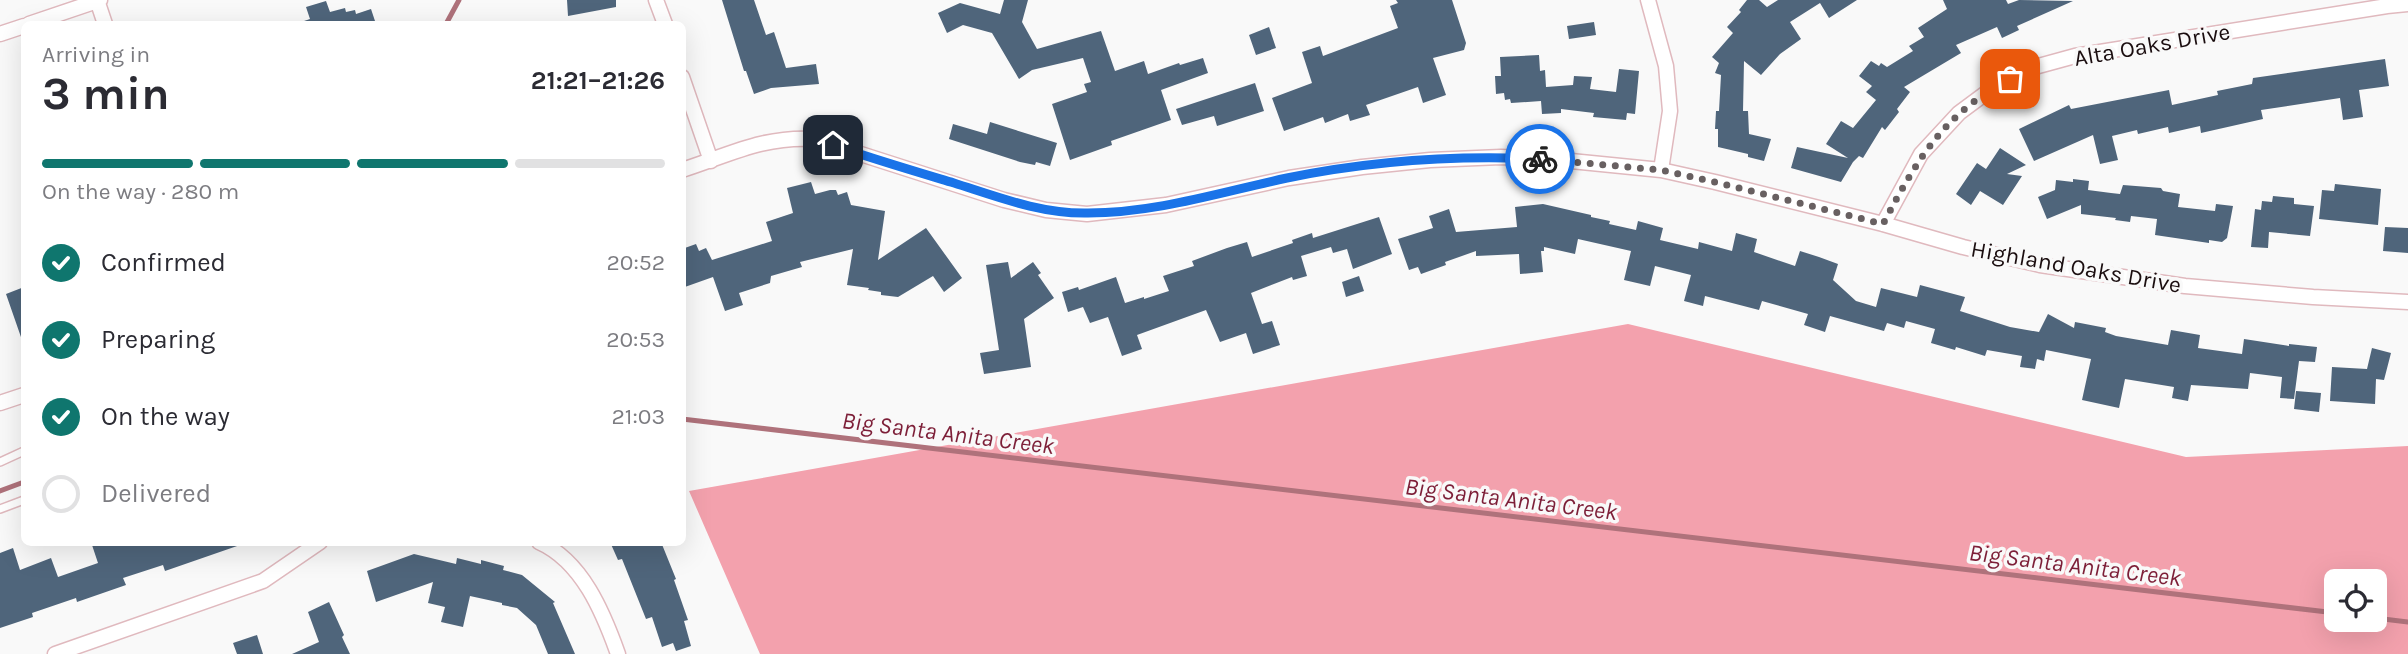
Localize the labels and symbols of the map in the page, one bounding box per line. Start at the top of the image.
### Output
street label: Alta Oaks Drive [2072,18,2232,72]
pin [1980,49,2040,109]
pin [803,115,863,175]
courier [1505,124,1575,194]
street label: Highland Oaks Drive [1969,235,2183,299]
water label: Big Santa Anita Creek [840,406,1057,460]
water label: Big Santa Anita Creek [1403,472,1620,526]
water label: Big Santa Anita Creek [1967,538,2184,592]

